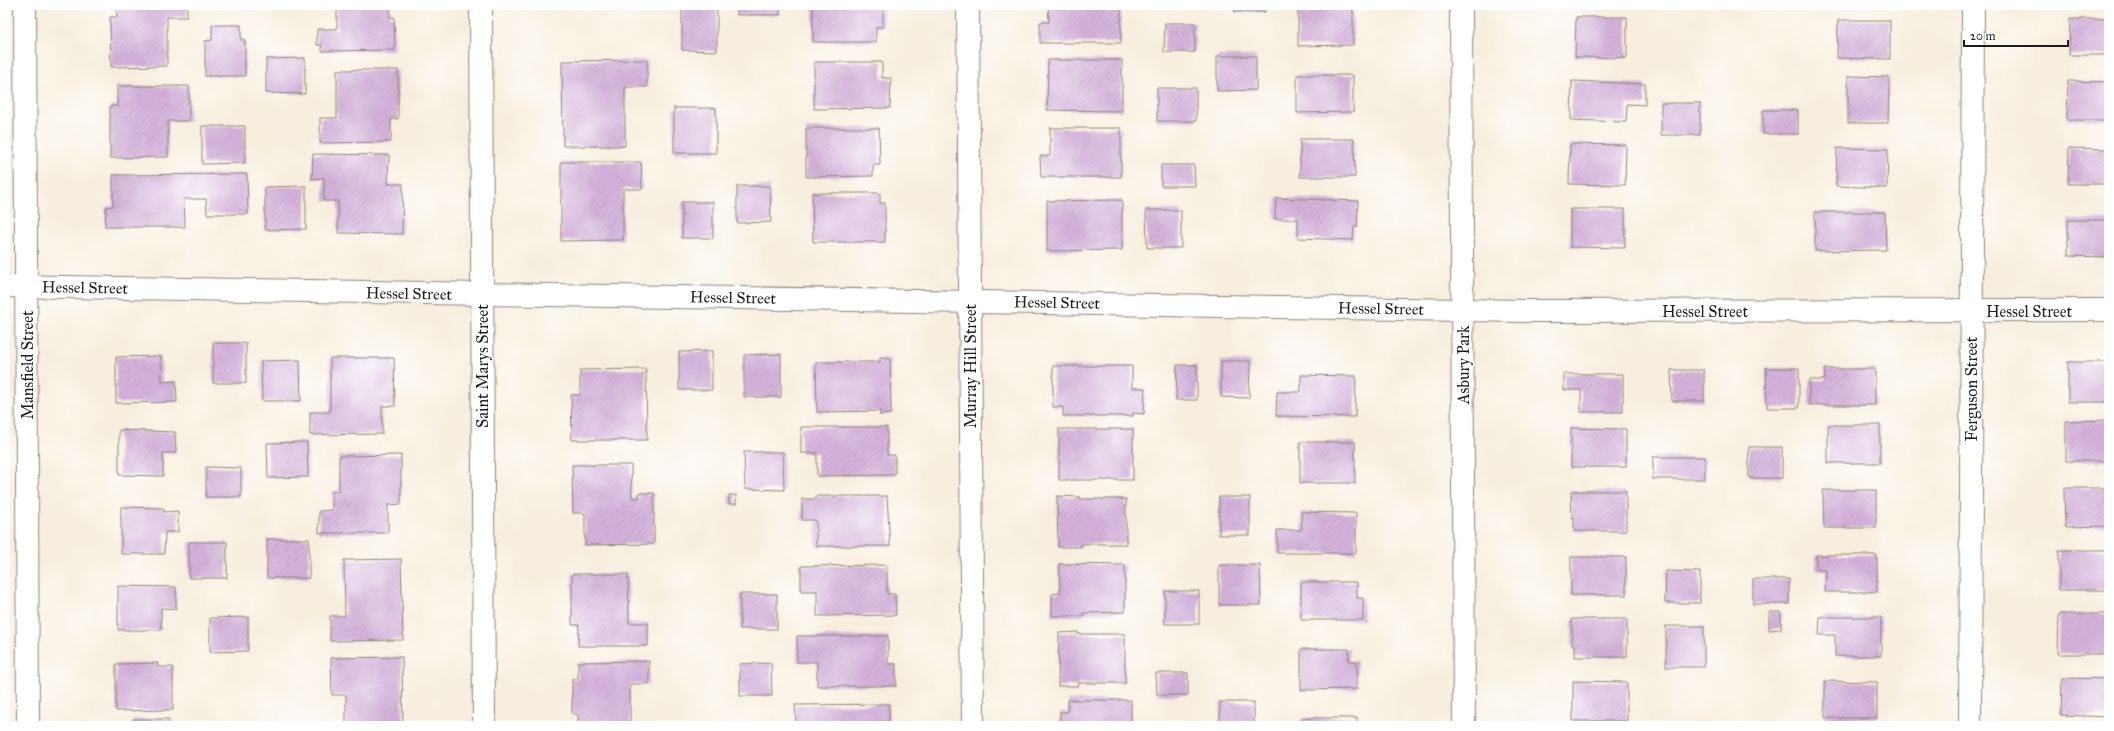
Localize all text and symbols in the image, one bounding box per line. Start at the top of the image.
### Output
scale bar [1964,22,2068,48]
text: 20 m [1970,29,1996,43]
street label: Hessel Street [42,277,129,298]
street label: Hessel Street [366,283,453,304]
street label: Hessel Street [690,287,777,308]
street label: Hessel Street [1014,292,1101,313]
street label: Hessel Street [1338,298,1425,319]
street label: Hessel Street [1662,302,1748,321]
street label: Hessel Street [1986,302,2072,321]
street label: Murray Hill Street [961,303,980,428]
street label: Saint Marys Street [473,304,492,428]
street label: Mansfield Street [18,310,37,420]
street label: Asbury Park [1454,325,1473,405]
street label: Ferguson Street [1962,336,1982,441]

